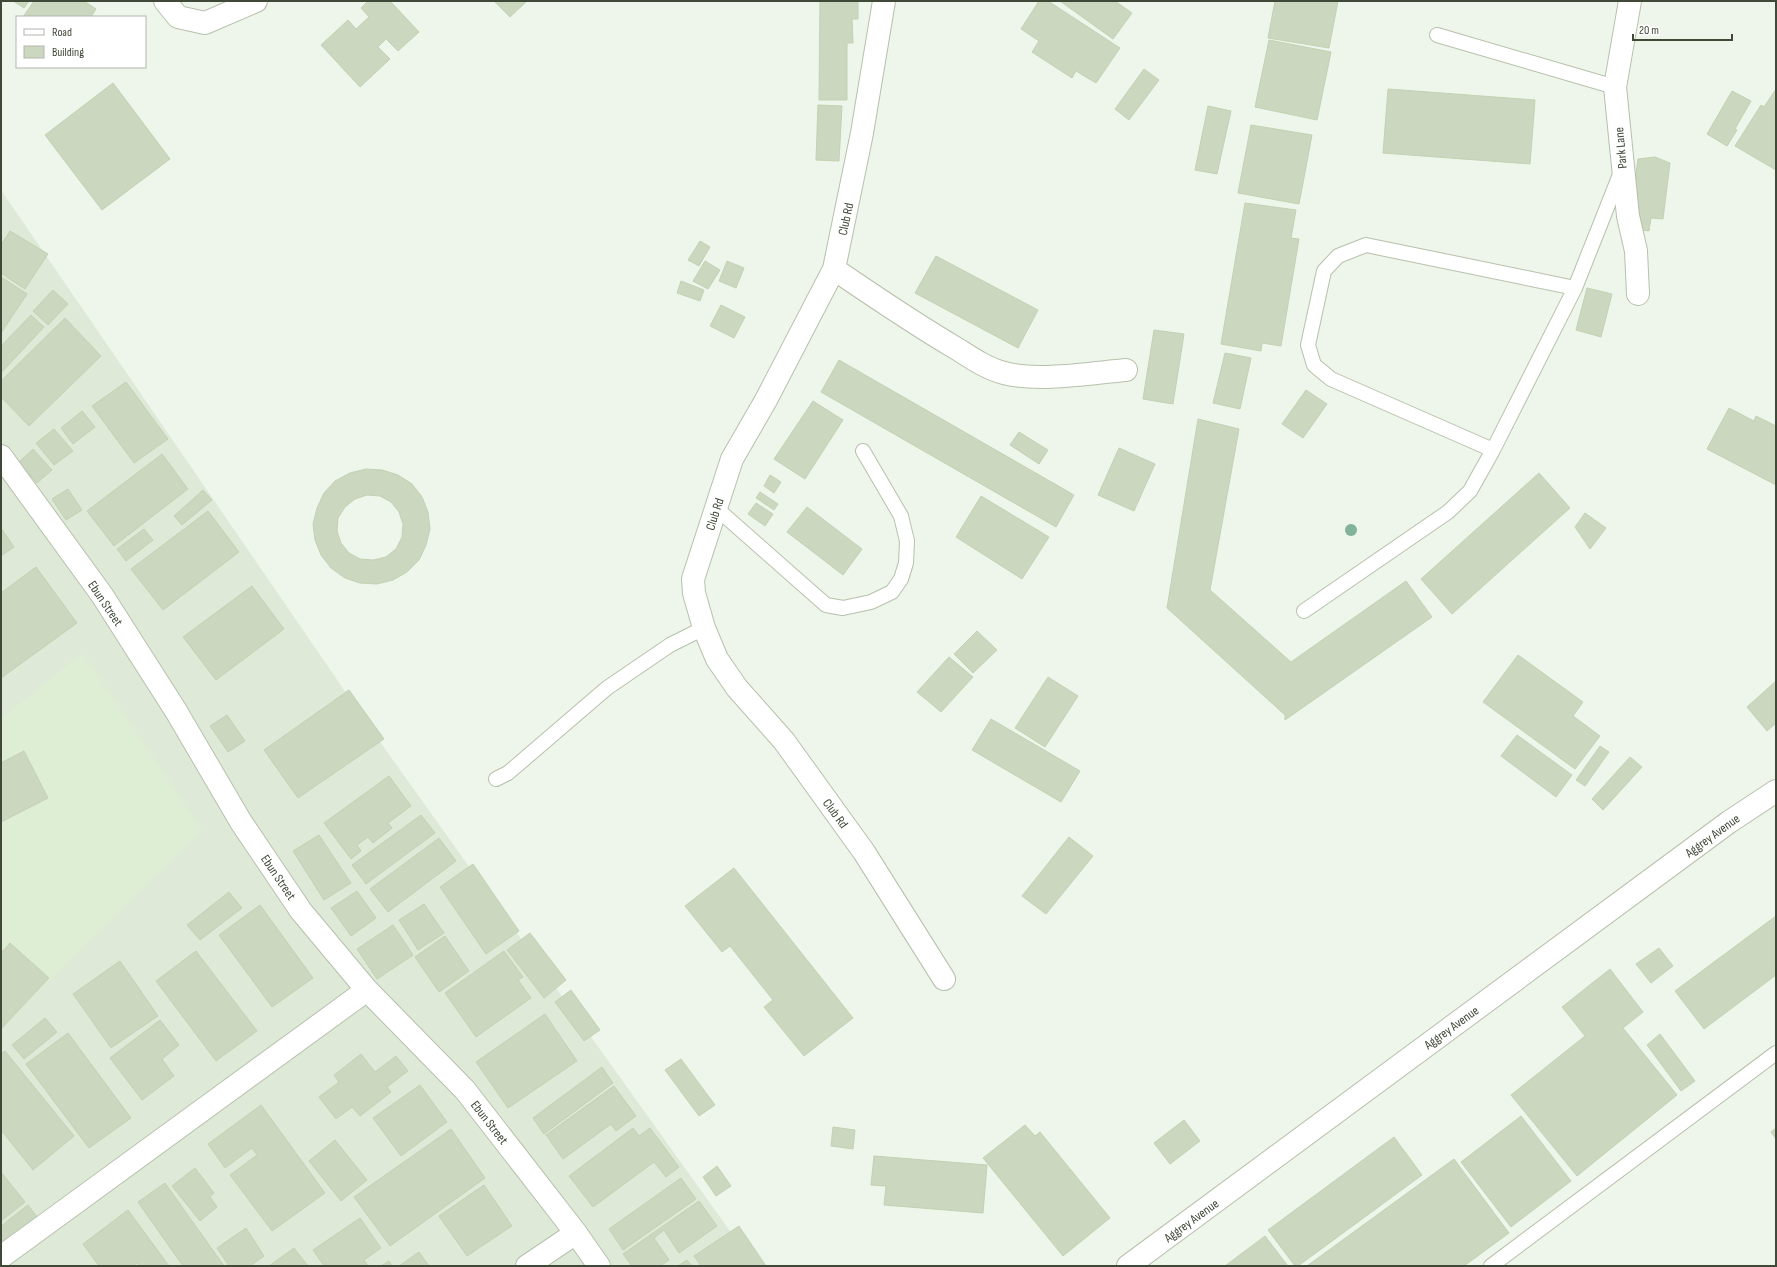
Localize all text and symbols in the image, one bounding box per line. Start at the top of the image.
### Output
legend [16,16,146,68]
scale bar [1633,16,1732,42]
text: 20 m [1639,23,1659,38]
text: Road [52,25,72,40]
text: Building [52,45,84,60]
street label: Park Lane [1611,126,1631,169]
street label: Club Rd [835,201,857,237]
street label: Club Rd [702,496,728,532]
street label: Ebun Street [84,578,126,629]
street label: Club Rd [819,796,851,832]
street label: Aggrey Avenue [1681,811,1743,862]
street label: Ebun Street [257,852,299,903]
street label: Aggrey Avenue [1420,1003,1482,1054]
street label: Ebun Street [467,1097,511,1148]
street label: Aggrey Avenue [1160,1196,1222,1247]

